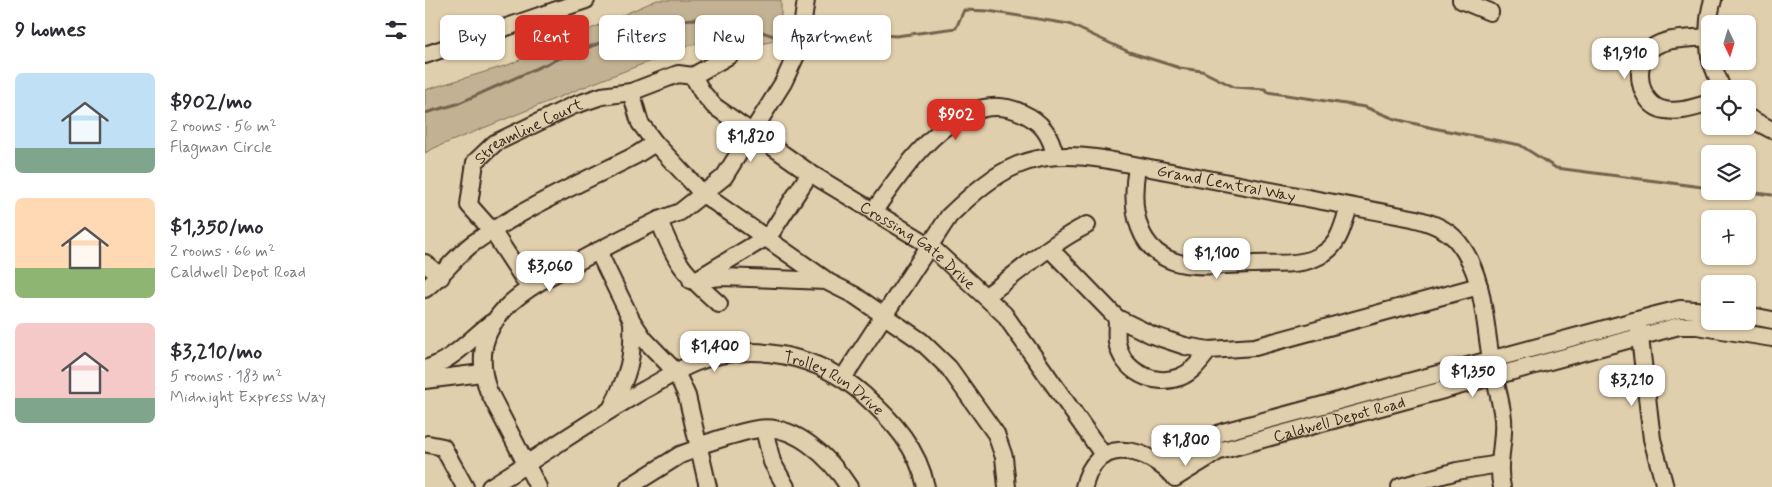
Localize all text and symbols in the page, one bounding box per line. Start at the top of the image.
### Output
chip: Buy [440,15,505,60]
chip: Rent [515,15,589,60]
chip: Filters [599,15,685,60]
chip: New [695,15,763,60]
chip: Apartment [773,15,891,60]
north arrow [1701,15,1756,70]
map controls [1701,15,1756,330]
text: 9 homes [15,16,86,44]
icon: filters [382,16,410,44]
pin: $1,910 [1584,38,1666,80]
text: $1,910 [1603,43,1647,64]
button: locate [1701,80,1756,135]
text: $902/mo [170,88,252,116]
icon: home [55,93,115,153]
street label: Streamline Court [470,94,586,169]
pin: $902 [926,98,986,141]
text: $902 [938,104,974,125]
text: 2 rooms · 56 m² [170,116,277,137]
pin: $1,820 [710,120,792,163]
text: $1,820 [727,126,775,147]
text: Flagman Circle [170,137,272,158]
button: layers [1701,145,1756,200]
street label: Grand Central Way [1155,161,1297,208]
street label: Crossing Gate Drive [856,197,980,295]
button: + [1701,210,1756,265]
text: $1,350/mo [170,213,263,241]
icon: home [55,218,115,278]
pin: $1,100 [1176,238,1258,280]
text: 2 rooms · 66 m² [170,241,275,262]
text: $1,100 [1194,243,1240,264]
pin: $3,060 [509,250,591,293]
text: $3,060 [527,256,573,277]
text: Caldwell Depot Road [170,262,306,283]
button: − [1701,275,1756,330]
pin: $1,400 [674,330,756,373]
text: $1,400 [691,336,739,357]
text: $3,210/mo [170,338,262,366]
icon: home [55,343,115,403]
street label: Trolley Run Drive [782,347,888,421]
pin: $1,350 [1432,356,1514,398]
text: $1,350 [1451,361,1495,382]
pin: $3,210 [1591,364,1673,407]
text: 5 rooms · 183 m² [170,366,282,387]
text: $3,210 [1610,370,1654,391]
text: Midnight Express Way [170,387,326,408]
street label: Caldwell Depot Road [1271,392,1408,448]
pin: $1,800 [1145,424,1227,467]
text: $1,800 [1162,430,1210,451]

